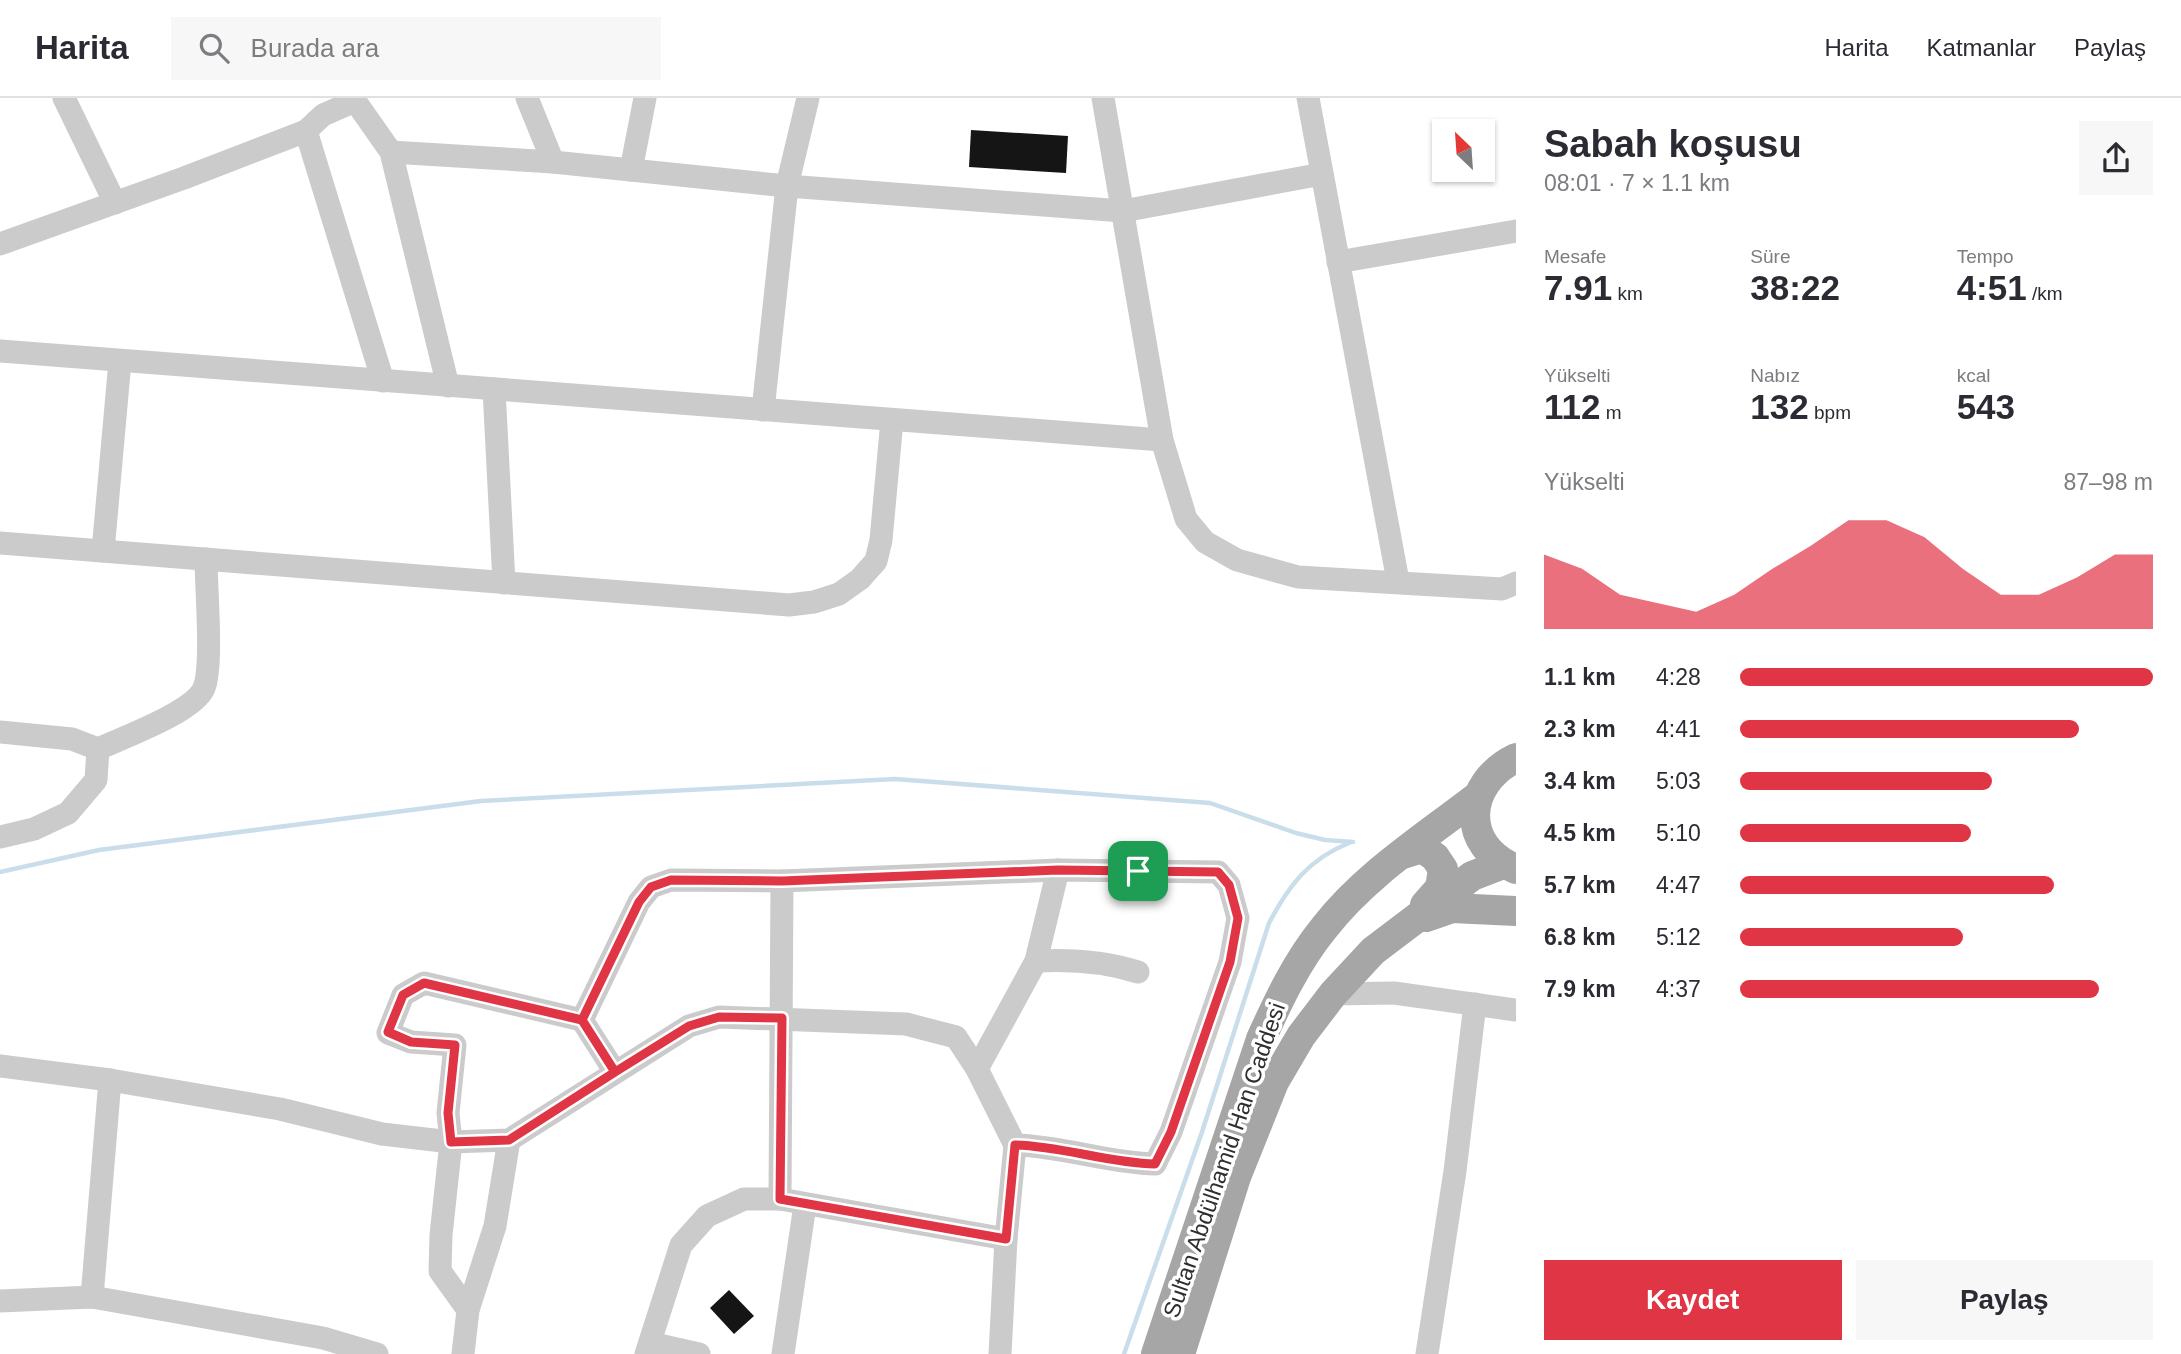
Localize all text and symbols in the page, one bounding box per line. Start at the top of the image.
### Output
search box [171,17,661,80]
text: Harita [35,29,129,66]
icon: search [195,29,233,67]
text: Burada ara [251,33,379,63]
text: Harita [1825,34,1889,61]
text: Katmanlar [1927,34,2036,61]
text: Paylaş [2074,34,2146,61]
north arrow [1432,119,1494,182]
map controls [1432,119,1495,182]
button: share [2079,121,2153,195]
text: Sabah koşusu [1544,123,1802,165]
text: 08:01 · 7 × 1.1 km [1544,170,1730,196]
text: Mesafe [1544,246,1606,267]
text: Süre [1750,246,1790,267]
text: Tempo [1957,246,2014,267]
text: 7.91 [1544,268,1612,307]
text: 38:22 [1750,268,1840,307]
text: 4:51 [1957,268,2027,307]
text: km [1612,283,1643,304]
text: /km [2027,283,2063,304]
text: Yükselti [1544,365,1611,386]
text: Nabız [1750,365,1800,386]
text: kcal [1957,365,1990,386]
text: 112 [1544,387,1600,426]
text: 132 [1750,387,1809,426]
text: 543 [1957,387,2015,426]
text: m [1600,402,1622,423]
text: bpm [1809,402,1851,423]
text: Yükselti [1544,469,1625,495]
text: 87–98 m [2063,469,2153,495]
text: 1.1 km [1544,664,1616,690]
text: 4:28 [1656,664,1701,690]
text: 2.3 km [1544,716,1616,742]
text: 4:41 [1656,716,1701,742]
text: 3.4 km [1544,768,1616,794]
text: 5:03 [1656,768,1701,794]
text: 4.5 km [1544,820,1616,846]
text: 5:10 [1656,820,1701,846]
pin [1108,841,1168,901]
icon: arrive [1119,852,1157,890]
text: 5.7 km [1544,872,1616,898]
text: 4:47 [1656,872,1701,898]
text: 6.8 km [1544,924,1616,950]
text: 5:12 [1656,924,1701,950]
text: 7.9 km [1544,976,1616,1002]
text: 4:37 [1656,976,1701,1002]
street label: Sultan Abdülhamid Han Caddesi [1158,999,1290,1321]
button: Kaydet [1544,1260,1842,1340]
button: Paylaş [1856,1260,2153,1340]

